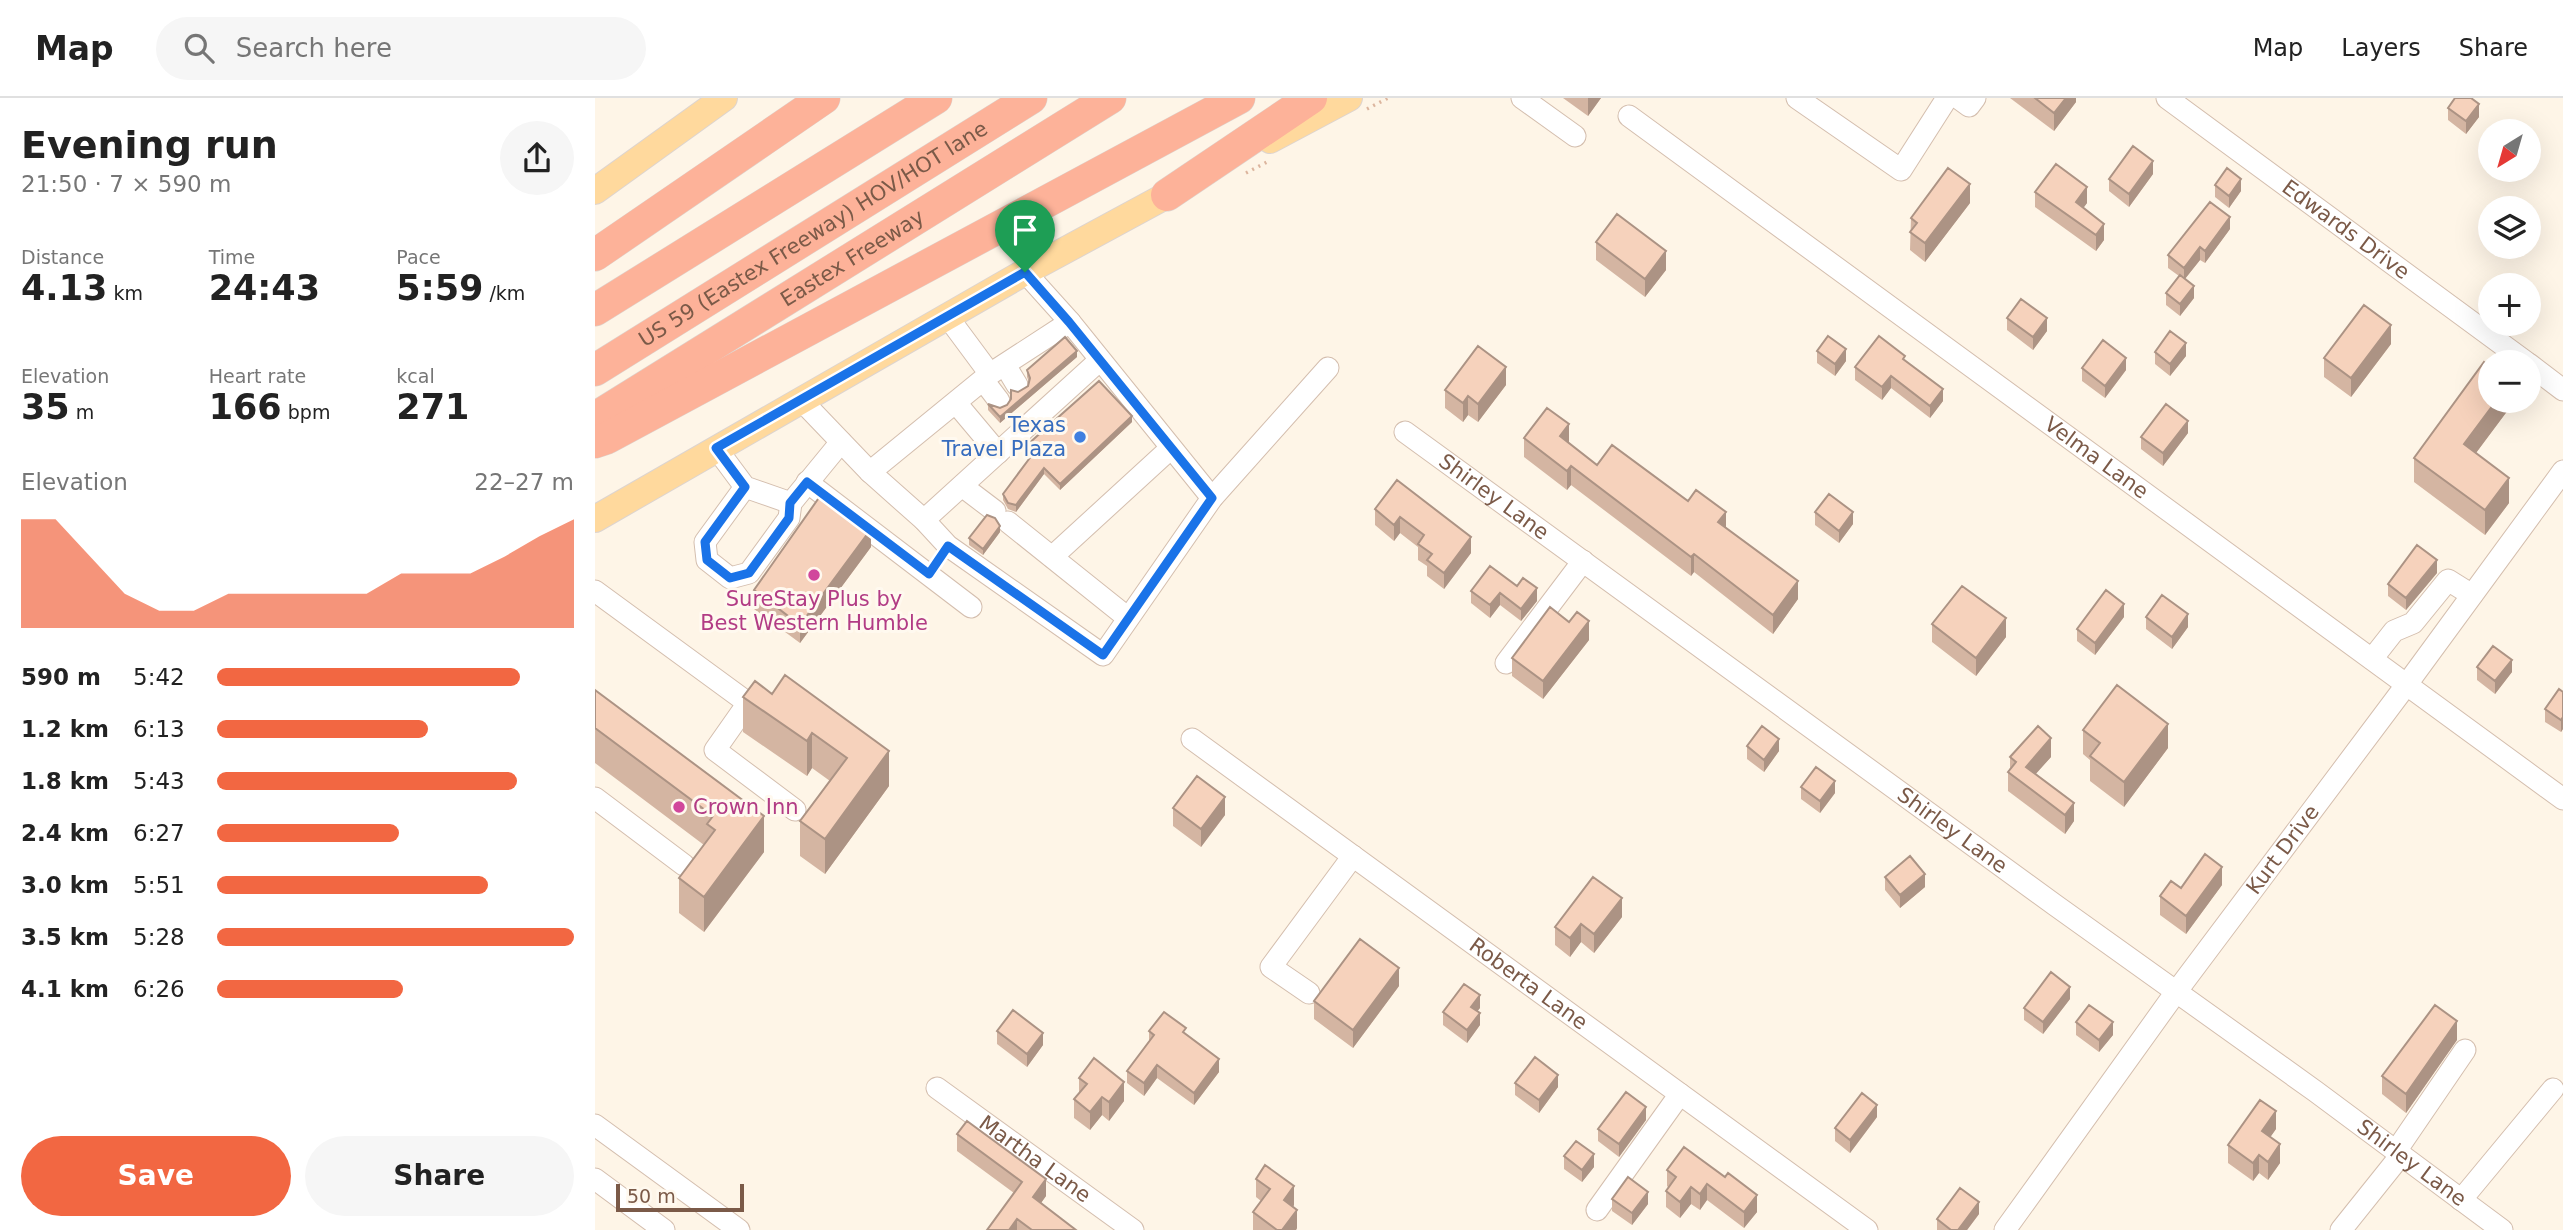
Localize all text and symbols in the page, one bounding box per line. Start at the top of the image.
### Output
search box [156,17,646,80]
text: Map [35,29,114,68]
icon: search [180,29,218,67]
text: Search here [236,33,392,63]
text: Map [2253,34,2303,62]
text: Layers [2341,34,2421,62]
text: Share [2459,34,2528,62]
street label: US 59 (Eastex Freeway) HOV/HOT lane [634,116,992,352]
north arrow [2478,119,2541,182]
map controls [2478,119,2541,413]
button: share [500,121,574,195]
text: Evening run [21,123,278,167]
text: 21:50 · 7 × 590 m [21,171,231,197]
street label: Edwards Drive [2278,175,2414,284]
button: layers [2478,196,2541,259]
pin [995,200,1055,272]
street label: Eastex Freeway [777,204,929,312]
icon: arrive [1006,211,1044,249]
text: Distance [21,246,104,268]
text: Time [209,246,255,268]
text: Pace [396,246,441,268]
text: 4.13 [21,268,107,308]
text: 24:43 [209,268,320,308]
text: 5:59 [396,268,483,308]
button: + [2478,273,2541,336]
text: km [107,282,143,304]
text: /km [483,282,525,304]
button: − [2478,350,2541,413]
text: Elevation [21,365,109,387]
text: Heart rate [209,365,306,387]
text: kcal [396,365,435,387]
text: 35 [21,387,70,427]
text: 166 [209,387,282,427]
text: 271 [396,387,469,427]
text: m [70,401,94,423]
text: bpm [282,401,330,423]
street label: Velma Lane [2040,412,2153,504]
place label: Texas Travel Plaza [941,413,1066,461]
marker: Texas Travel Plaza [1072,429,1088,445]
street label: Shirley Lane [1434,449,1553,545]
text: Elevation [21,469,128,495]
text: 22–27 m [474,469,574,495]
marker: SureStay Plus by Best Western Humble [806,567,822,583]
place label: SureStay Plus by Best Western Humble [700,587,928,635]
text: 590 m [21,664,101,690]
text: 5:42 [133,664,185,690]
text: 1.2 km [21,716,109,742]
text: 6:13 [133,716,185,742]
text: 1.8 km [21,768,109,794]
text: 5:43 [133,768,185,794]
street label: Shirley Lane [1893,782,2012,878]
place label: Crown Inn [693,795,799,819]
marker: Crown Inn [671,799,687,815]
street label: Kurt Drive [2241,800,2324,899]
text: 2.4 km [21,820,109,846]
text: 6:27 [133,820,185,846]
text: 3.0 km [21,872,109,898]
text: 5:51 [133,872,185,898]
text: 3.5 km [21,924,109,950]
text: 5:28 [133,924,185,950]
street label: Roberta Lane [1465,933,1592,1035]
text: 4.1 km [21,976,109,1002]
text: 6:26 [133,976,185,1002]
street label: Martha Lane [975,1111,1095,1207]
street label: Shirley Lane [2352,1114,2471,1211]
button: Save [21,1136,291,1216]
button: Share [305,1136,574,1216]
scale bar [616,1181,744,1213]
text: 50 m [627,1185,676,1207]

